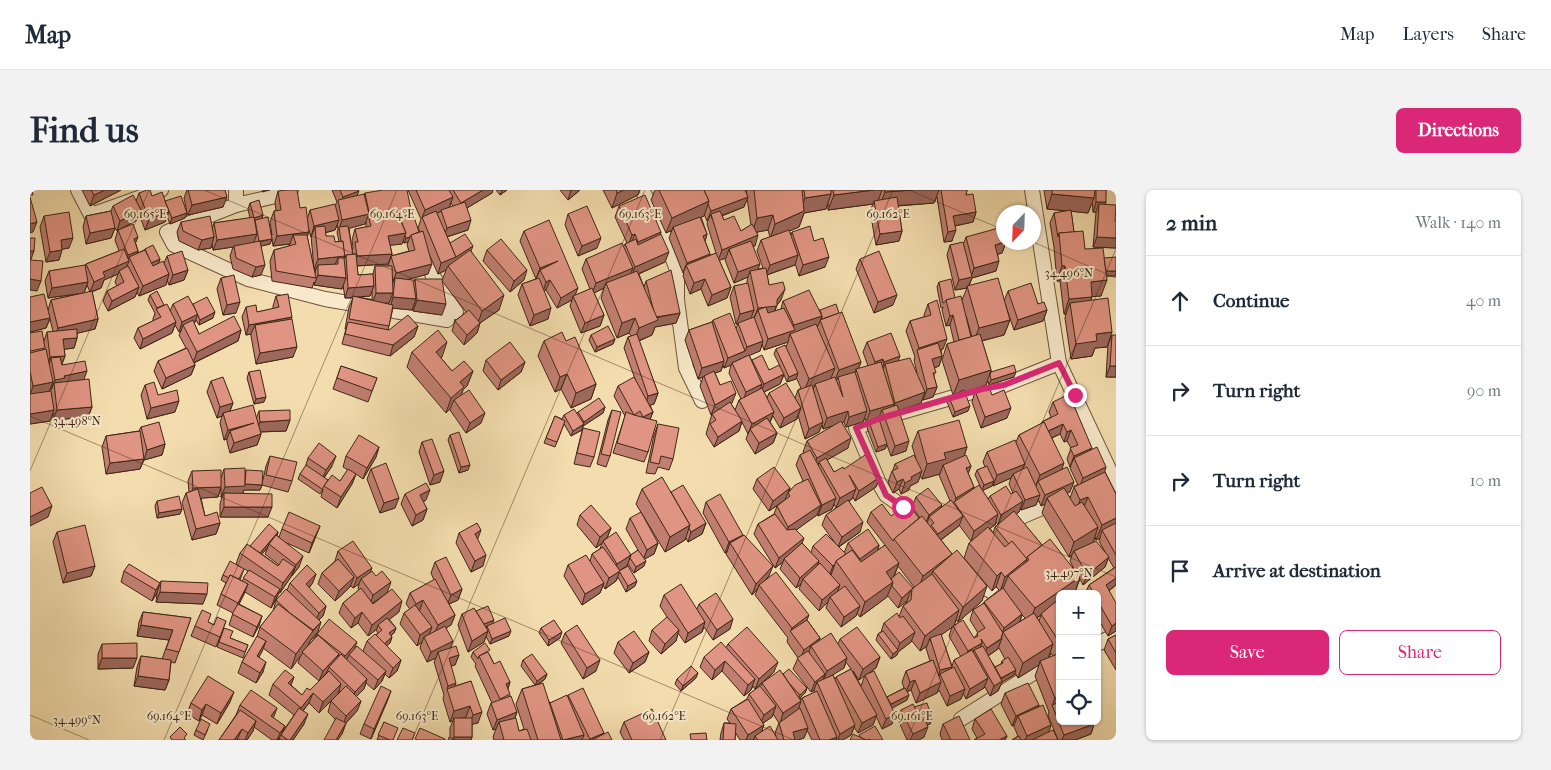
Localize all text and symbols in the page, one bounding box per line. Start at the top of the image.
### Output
text: Map [25,21,71,49]
text: Map [1340,24,1374,45]
text: Layers [1402,24,1454,45]
text: Share [1482,24,1526,45]
button: Directions [1396,108,1521,153]
text: Find us [30,110,139,151]
north arrow [996,205,1041,250]
text: 69.165°E [124,207,166,221]
text: 69.164°E [370,207,414,221]
text: 69.163°E [619,207,661,221]
text: 69.162°E [866,207,910,221]
text: 2 min [1166,211,1217,235]
text: Walk · 140 m [1416,213,1501,232]
text: 34.496°N [1045,266,1093,280]
icon: ahead [1166,287,1194,315]
text: Continue [1213,290,1289,312]
text: 40 m [1466,291,1501,310]
icon: right [1166,377,1194,405]
text: Turn right [1213,380,1300,402]
text: 90 m [1467,381,1501,400]
route end [1064,384,1087,407]
text: 34.498°N [53,414,101,428]
icon: right [1166,467,1194,495]
text: Turn right [1213,470,1300,492]
text: 10 m [1470,471,1501,490]
route start [892,496,915,519]
icon: arrive [1166,557,1194,585]
text: Arrive at destination [1213,560,1381,582]
text: 34.497°N [1045,566,1093,580]
map controls [1056,590,1101,725]
button: + [1056,590,1101,635]
button: Save [1166,630,1329,675]
button: Share [1339,630,1501,675]
button: − [1056,635,1101,680]
button: locate [1056,680,1101,725]
text: 69.164°E [147,709,191,723]
text: 69.163°E [396,709,438,723]
text: 69.162°E [642,709,686,723]
text: 69.161°E [891,709,933,723]
text: 34.499°N [53,713,101,727]

